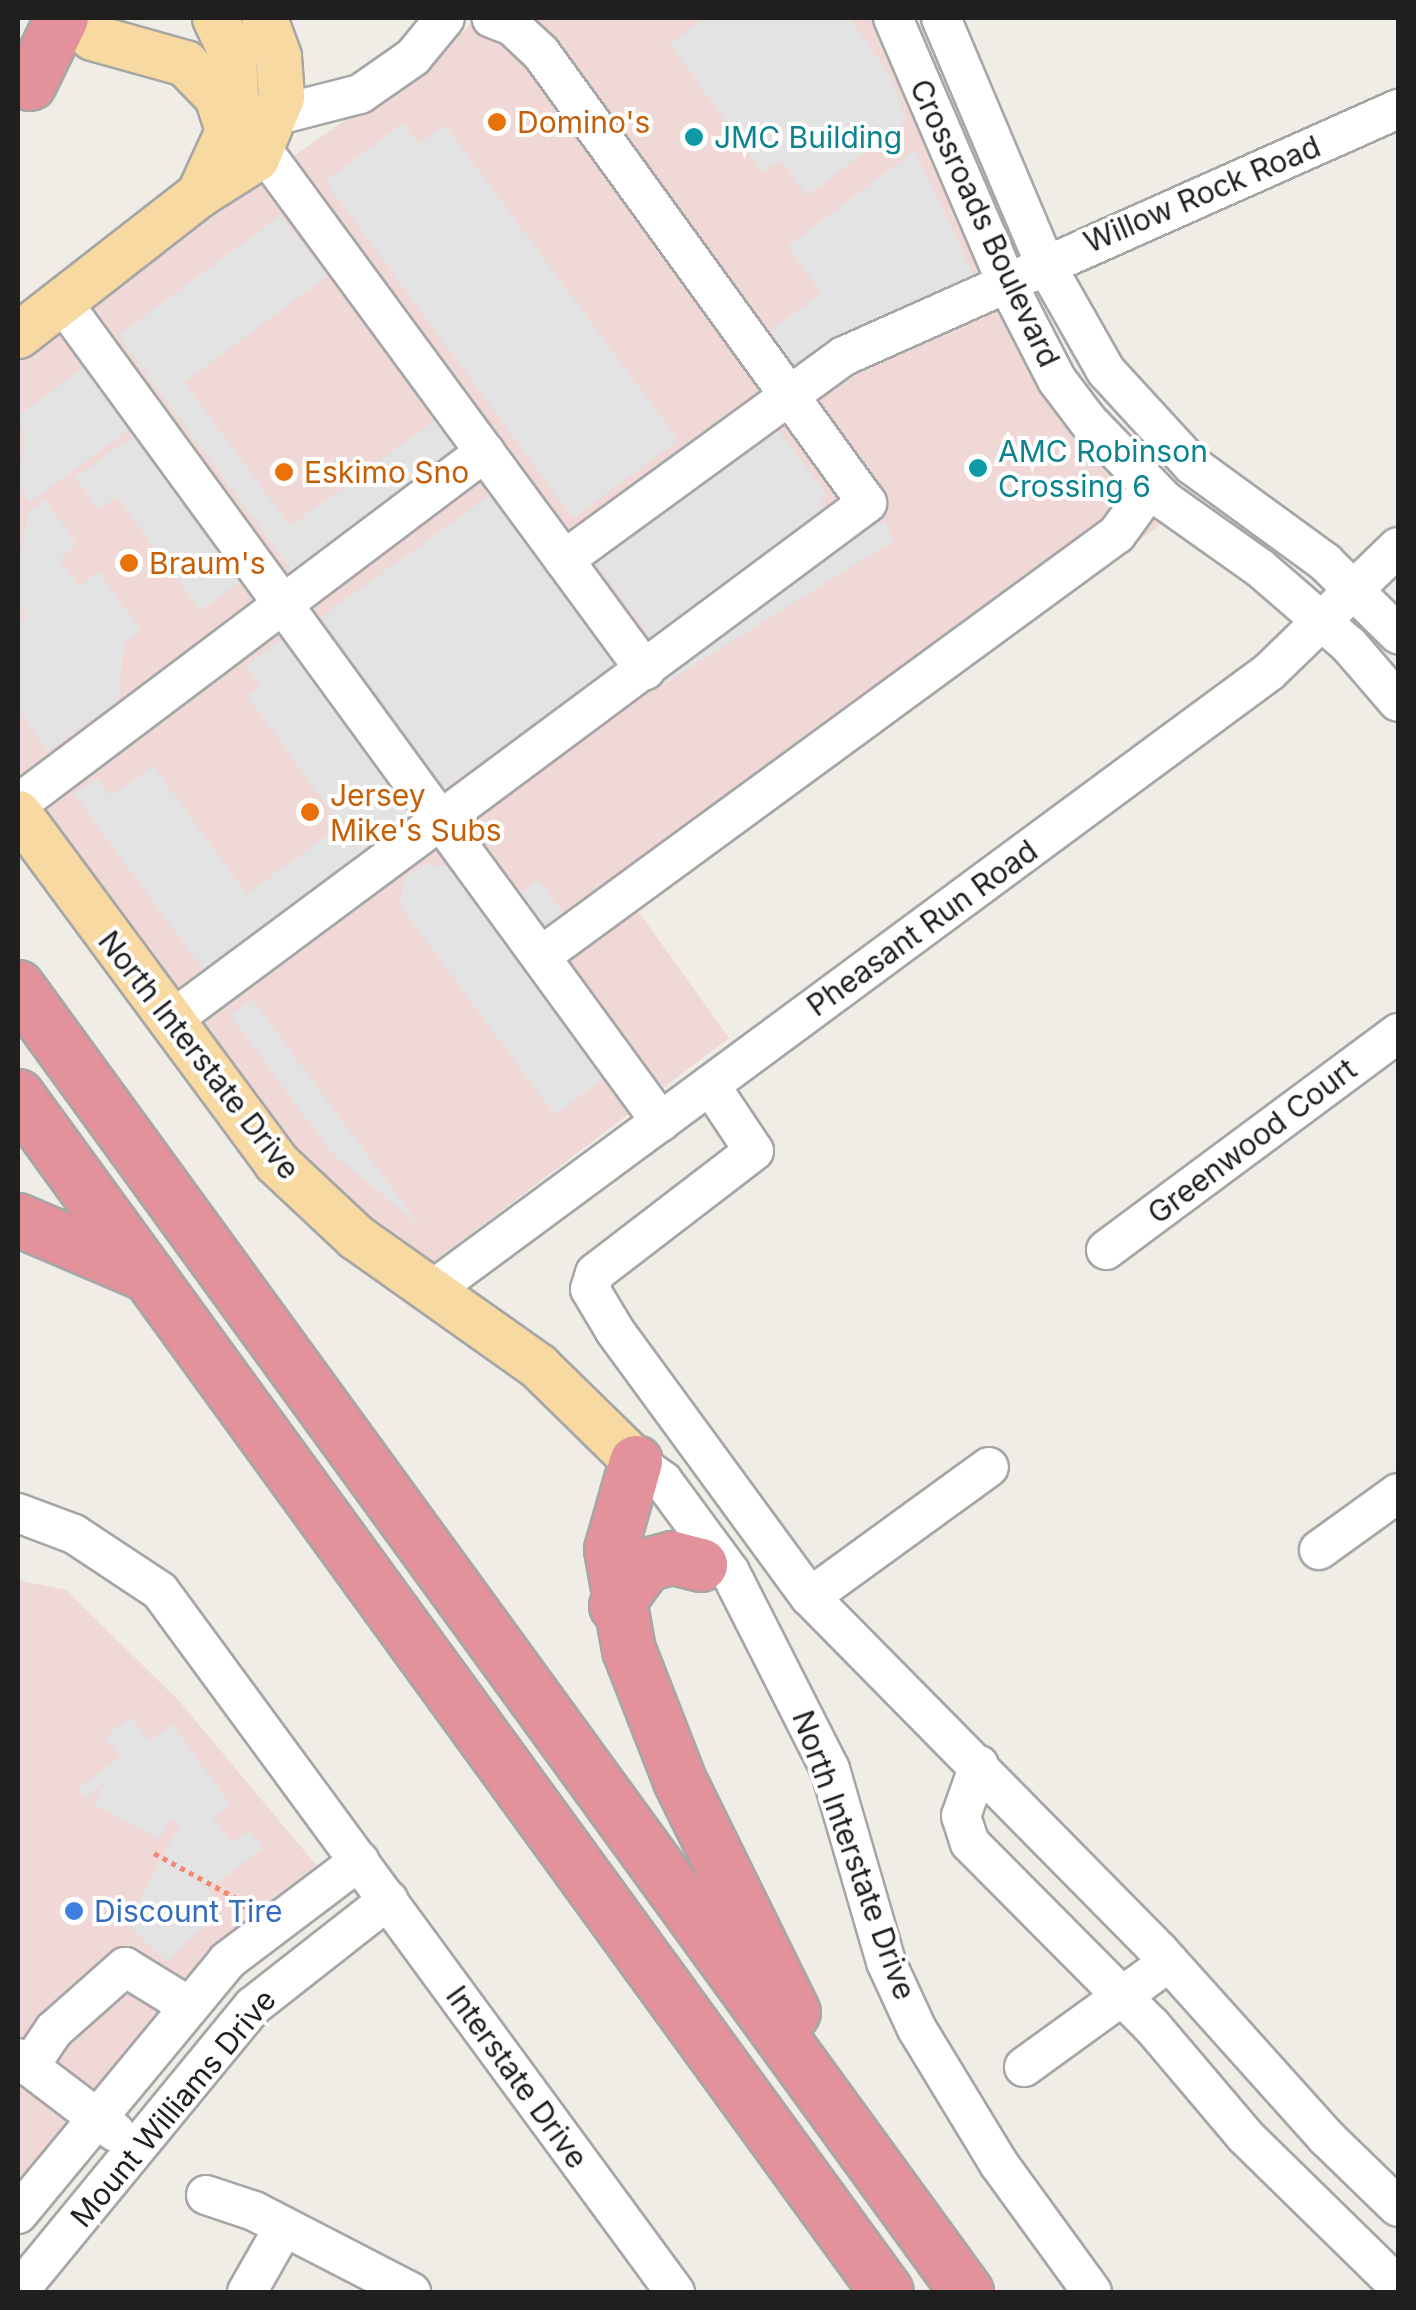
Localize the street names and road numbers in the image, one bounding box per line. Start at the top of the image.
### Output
street label: Crossroads Boulevard [903,73,1067,373]
street label: Willow Rock Road [1078,128,1326,260]
street label: Pheasant Run Road [800,832,1044,1024]
street label: North Interstate Drive [91,924,307,1186]
street label: Greenwood Court [1141,1051,1363,1231]
street label: North Interstate Drive [785,1706,923,2004]
street label: Interstate Drive [439,1979,595,2175]
street label: Mount Williams Drive [63,1982,283,2234]

